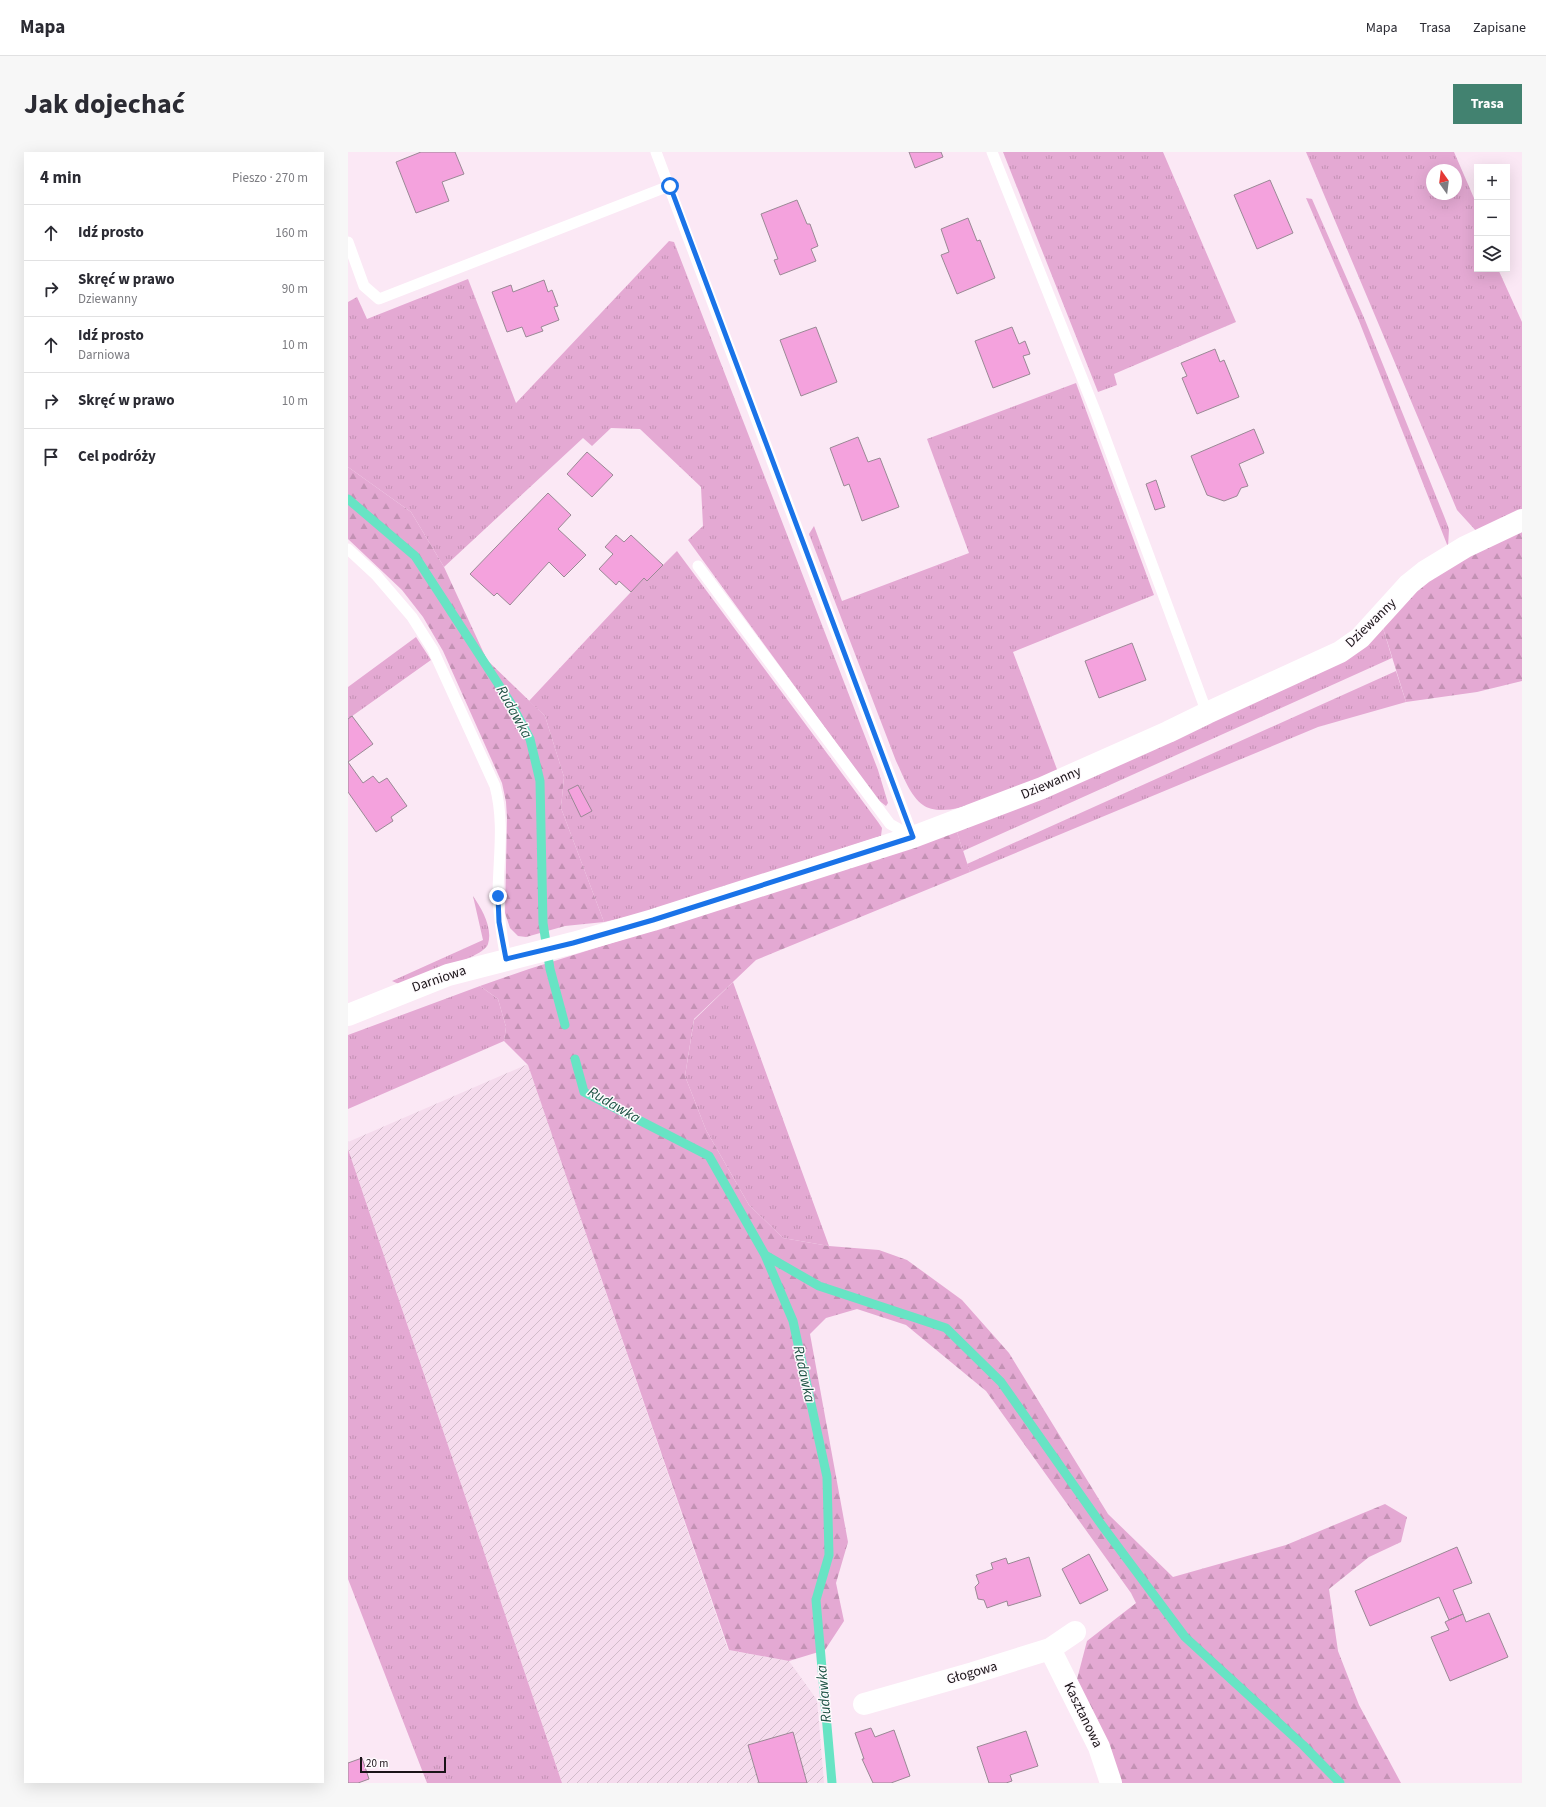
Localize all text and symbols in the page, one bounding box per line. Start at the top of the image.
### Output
text: Mapa [20,14,65,41]
text: Mapa [1366,18,1398,38]
text: Trasa [1420,18,1451,38]
text: Zapisane [1473,18,1526,38]
text: Jak dojechać [24,84,185,124]
button: Trasa [1453,84,1522,124]
north arrow [1426,164,1462,200]
map controls [1474,164,1510,272]
button: + [1474,164,1510,200]
text: 4 min [40,166,81,190]
text: Pieszo · 270 m [232,169,308,187]
route start [661,177,679,195]
button: − [1474,200,1510,236]
icon: ahead [40,222,62,244]
text: Idź prosto [78,222,144,243]
text: 160 m [275,224,308,242]
button: layers [1474,236,1510,272]
text: Skręć w prawo [78,269,175,290]
icon: right [40,278,62,300]
text: 90 m [282,280,308,298]
text: Dziewanny [78,290,137,308]
text: Idź prosto [78,325,144,346]
icon: ahead [40,334,62,356]
text: 10 m [282,336,308,354]
text: Darniowa [78,346,130,364]
icon: right [40,390,62,412]
text: Skręć w prawo [78,390,175,411]
text: 10 m [282,392,308,410]
icon: arrive [40,446,62,468]
text: Cel podróży [78,446,156,467]
street label: Dziewanny [1341,593,1401,652]
water label: Rudawka [491,682,537,742]
street label: Dziewanny [1018,761,1085,805]
route end [489,887,507,905]
street label: Darniowa [409,960,469,998]
water label: Rudawka [584,1081,644,1129]
water label: Rudawka [788,1344,820,1404]
street label: Głogowa [944,1656,1000,1690]
water label: Rudawka [811,1664,837,1724]
street label: Kasztanowa [1059,1679,1107,1751]
scale bar [360,1755,446,1774]
text: 20 m [366,1756,388,1771]

